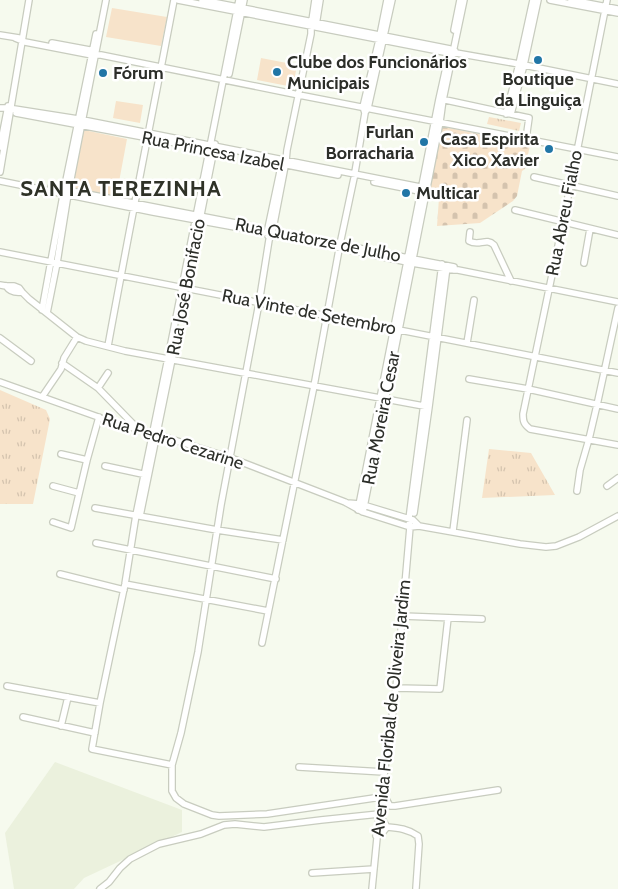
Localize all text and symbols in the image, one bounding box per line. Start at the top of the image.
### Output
place label: Clube dos Funcionários Municipais [287,51,467,94]
marker: Boutique da Linguiça [532,54,544,66]
place label: Fórum [113,62,164,84]
marker: Clube dos Funcionários Municipais [271,66,283,78]
marker: Fórum [97,67,109,79]
place label: Boutique da Linguiça [495,68,582,111]
place label: Furlan Borracharia [325,121,414,164]
street label: Rua Princesa Izabel [140,126,287,176]
place label: Casa Espirita Xico Xavier [441,128,539,171]
marker: Furlan Borracharia [418,136,430,148]
marker: Casa Espirita Xico Xavier [543,143,555,155]
street label: Rua Abreu Fialho [541,148,587,278]
district label: SANTA TEREZINHA [20,175,222,202]
place label: Multicar [416,182,479,204]
marker: Multicar [400,187,412,199]
street label: Rua Quatorze de Julho [233,213,403,267]
street label: Rua José Bonifacio [162,217,210,357]
street label: Rua Vinte de Setembro [220,284,398,340]
street label: Rua Moreira Cesar [357,349,405,487]
street label: Rua Pedro Cezarine [100,408,246,474]
street label: Avenida Floribal de Oliveira Jardim [367,579,415,837]

